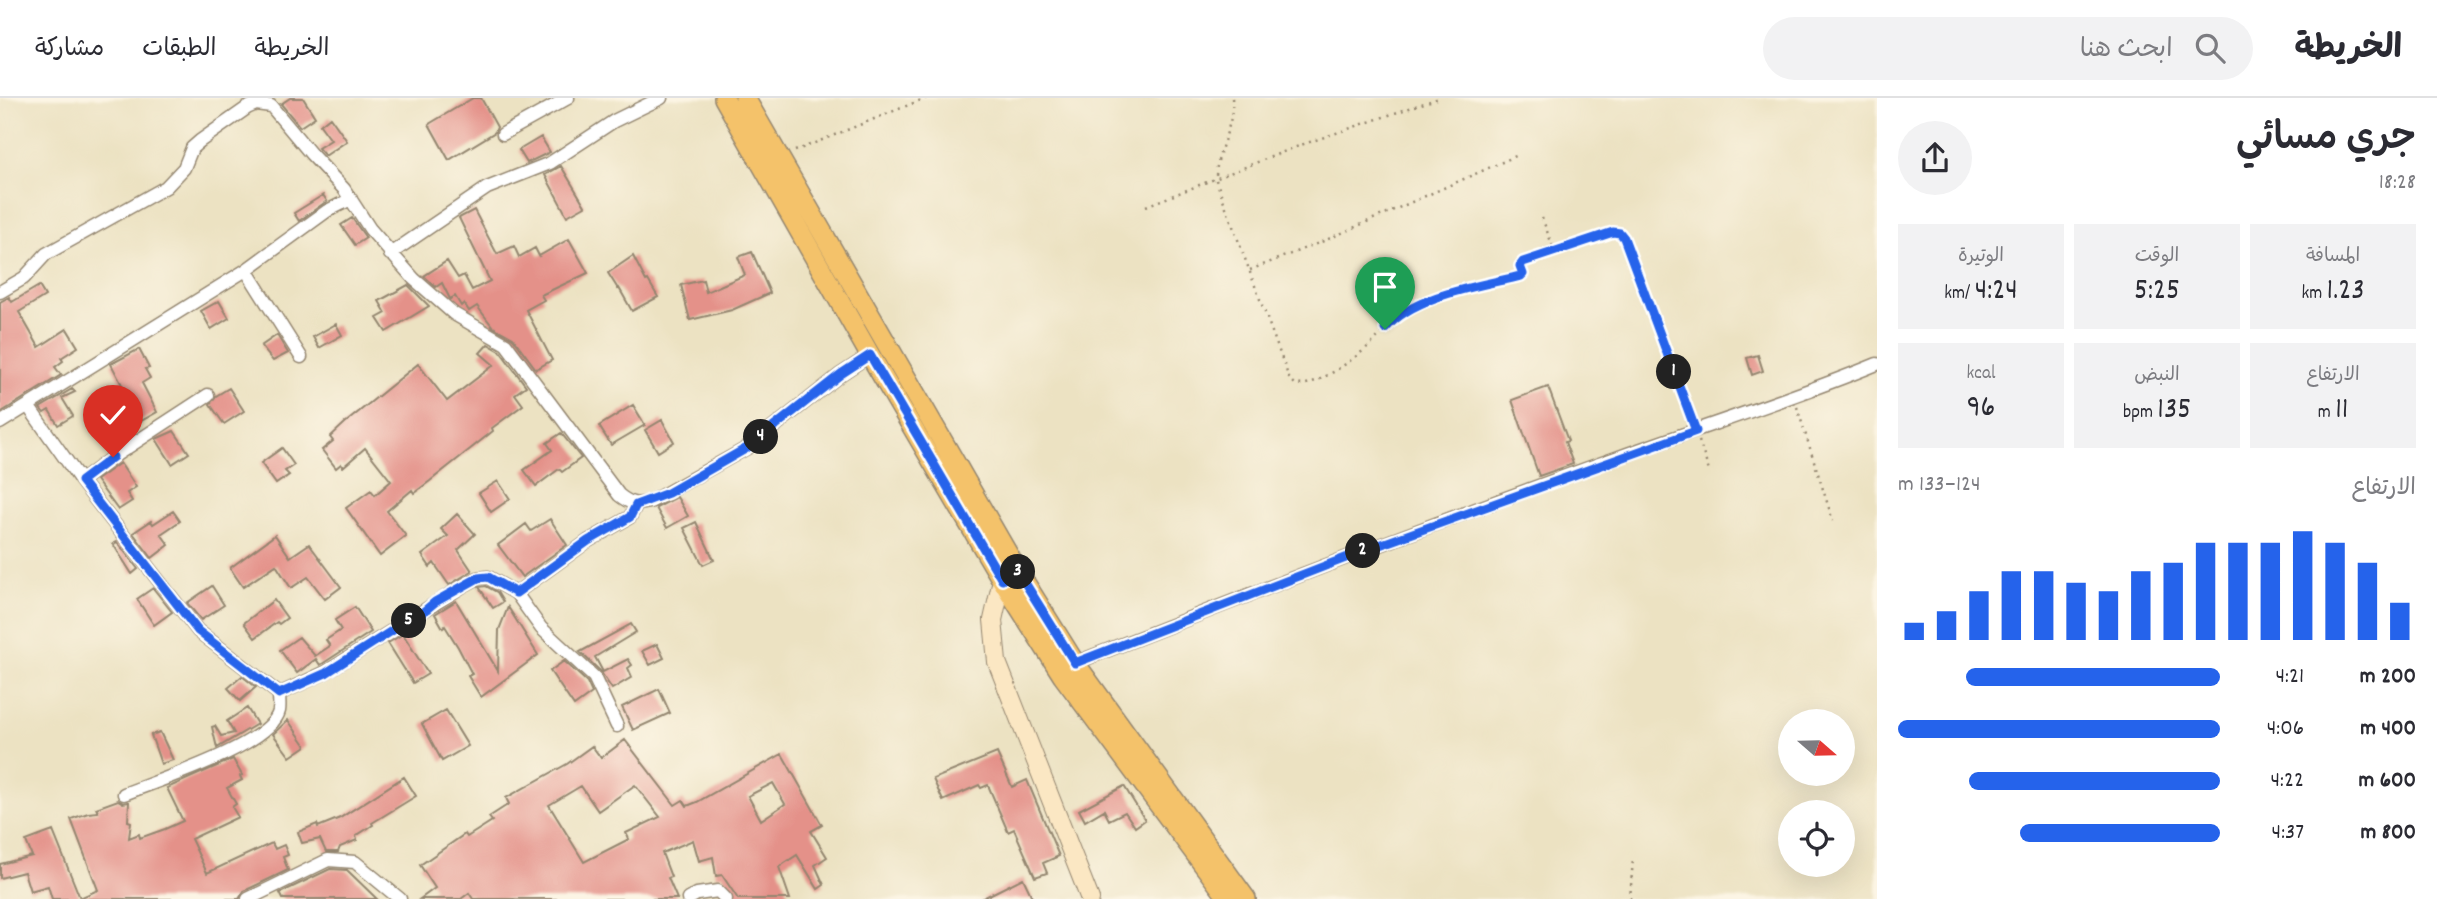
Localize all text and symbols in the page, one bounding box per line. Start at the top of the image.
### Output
search box [1763,17,2253,80]
text: الخريطة [2295,27,2402,74]
icon: search [2191,29,2229,67]
text: ابحث هنا [2080,32,2173,69]
text: مشاركة [35,33,104,67]
text: الطبقات [142,33,217,67]
text: الخريطة [255,33,329,67]
text: جري مسائي [2236,113,2416,168]
button: share [1898,121,1972,195]
text: 18:28 [2379,167,2416,200]
text: الوتيرة [1958,244,2004,271]
text: الوقت [2135,244,2179,271]
text: المسافة [2306,244,2360,271]
pin [1355,257,1415,329]
icon: arrive [1366,268,1404,306]
text: 4:24 [1975,271,2018,314]
text: 5:25 [2134,271,2180,314]
text: 1.23 [2327,271,2365,314]
text: /km [1944,281,1975,308]
text: km [2301,281,2327,308]
pin: 1 [1656,354,1692,390]
text: 1 [1671,358,1676,385]
text: kcal [1967,361,1995,388]
text: النبض [2134,363,2180,390]
text: الارتفاع [2306,363,2360,390]
pin [83,385,143,457]
text: 96 [1967,388,1995,431]
text: 135 [2157,390,2191,433]
text: 11 [2335,390,2348,433]
icon: check [94,396,132,434]
text: bpm [2123,400,2157,427]
text: m [2318,400,2335,427]
pin: 4 [744,420,778,454]
text: 4 [757,423,764,450]
text: 124–133 m [1898,469,1981,502]
text: الارتفاع [2352,473,2416,506]
pin: 2 [1346,533,1380,568]
text: 2 [1358,537,1367,564]
pin: 3 [1000,554,1036,589]
text: 3 [1013,558,1022,585]
pin: 5 [392,603,426,638]
text: 5 [404,607,413,634]
text: 4:21 [2276,661,2304,694]
text: 200 m [2360,661,2416,694]
north arrow [1778,709,1855,786]
map controls [1778,709,1855,877]
text: 4:06 [2267,713,2304,746]
text: 400 m [2360,713,2416,746]
text: 4:22 [2271,765,2304,798]
text: 600 m [2359,765,2416,798]
button: locate [1778,800,1855,877]
text: 4:37 [2272,817,2304,850]
text: 800 m [2361,817,2416,850]

